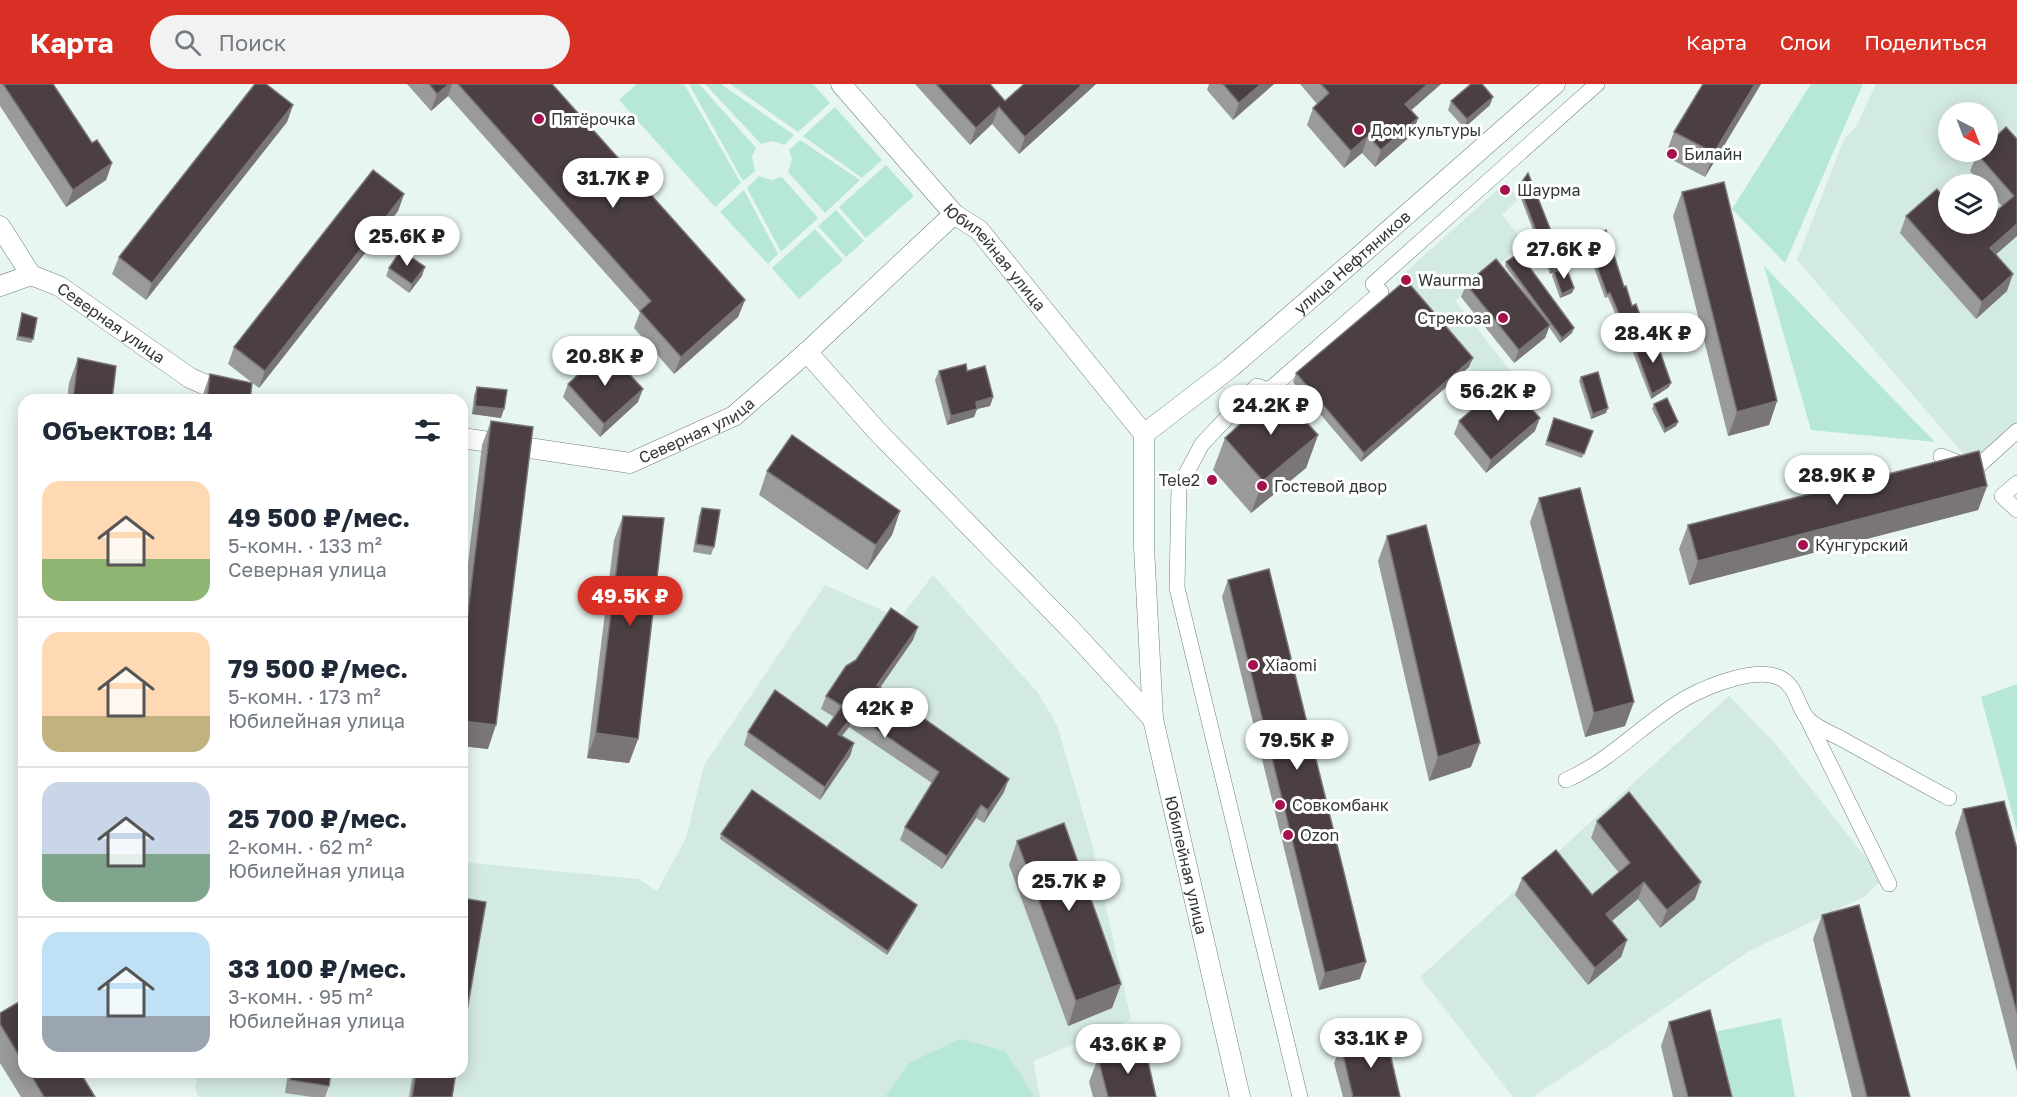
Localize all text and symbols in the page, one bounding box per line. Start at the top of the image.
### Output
search box [150,15,570,69]
text: Карта [30,26,114,59]
icon: search [171,26,204,59]
text: Поиск [219,29,286,56]
text: Карта [1686,29,1747,55]
text: Слои [1780,29,1831,55]
text: Поделиться [1864,29,1987,55]
north arrow [1938,102,1998,162]
map controls [1938,102,1998,234]
place label: Пятёрочка [551,109,635,129]
marker: Пятёрочка [532,112,546,126]
place label: Дом культуры [1371,120,1481,140]
marker: Дом культуры [1352,123,1366,137]
place label: Билайн [1684,144,1742,164]
marker: Билайн [1665,147,1679,161]
pin: 31.7K ₽ [558,158,668,209]
text: 31.7K ₽ [577,165,649,189]
button: layers [1938,174,1998,234]
place label: Шаурма [1517,180,1581,200]
marker: Шаурма [1498,183,1512,197]
street label: Юбилейная улица [939,199,1050,315]
street label: улица Нефтяников [1290,206,1414,318]
pin: 25.6K ₽ [352,216,462,267]
text: 25.6K ₽ [369,223,445,247]
pin: 27.6K ₽ [1509,229,1619,280]
text: 27.6K ₽ [1526,236,1602,260]
place label: Waurma [1418,270,1481,290]
marker: Waurma [1399,273,1413,287]
street label: Северная улица [54,278,169,367]
place label: Стрекоза [1417,308,1491,328]
marker: Стрекоза [1496,311,1510,325]
pin: 28.4K ₽ [1598,313,1708,364]
text: 28.4K ₽ [1615,320,1691,344]
pin: 20.8K ₽ [550,336,660,387]
text: 20.8K ₽ [566,343,644,367]
pin: 56.2K ₽ [1443,371,1553,422]
text: 56.2K ₽ [1460,378,1536,402]
pin: 24.2K ₽ [1216,385,1326,436]
text: 24.2K ₽ [1233,392,1309,416]
street label: Северная улица [635,393,758,468]
icon: filters [411,414,444,447]
text: Объектов: 14 [42,415,213,446]
pin: 28.9K ₽ [1782,455,1892,506]
text: 28.9K ₽ [1798,462,1876,486]
place label: Tele2 [1159,470,1200,490]
marker: Tele2 [1205,473,1219,487]
place label: Гостевой двор [1274,476,1387,496]
marker: Гостевой двор [1255,479,1269,493]
text: 49 500 ₽/мес. [228,502,410,533]
icon: home [90,505,162,577]
text: 5-комн. · 133 m² [228,533,382,557]
place label: Кунгурский [1815,535,1908,555]
marker: Кунгурский [1796,538,1810,552]
text: Северная улица [228,557,387,581]
pin: 49.5K ₽ [575,576,685,627]
text: 49.5K ₽ [592,583,668,607]
text: 79 500 ₽/мес. [228,653,408,684]
place label: Xiaomi [1265,655,1317,675]
icon: home [90,656,162,728]
marker: Xiaomi [1246,658,1260,672]
text: 5-комн. · 173 m² [228,684,381,708]
pin: 42K ₽ [843,688,927,739]
text: 42K ₽ [856,695,914,719]
text: Юбилейная улица [228,708,405,732]
pin: 79.5K ₽ [1242,720,1352,771]
text: 79.5K ₽ [1259,727,1335,751]
street label: Юбилейная улица [1161,794,1212,936]
place label: Совкомбанк [1292,795,1389,815]
marker: Совкомбанк [1273,798,1287,812]
text: 25 700 ₽/мес. [228,803,408,834]
icon: home [90,806,162,878]
place label: Ozon [1300,825,1339,845]
marker: Ozon [1281,828,1295,842]
text: 2-комн. · 62 m² [228,834,373,858]
text: Юбилейная улица [228,858,405,882]
pin: 25.7K ₽ [1014,861,1124,912]
text: 25.7K ₽ [1032,868,1106,892]
text: 33 100 ₽/мес. [228,953,407,984]
icon: home [90,956,162,1028]
text: 3-комн. · 95 m² [228,984,373,1008]
text: Юбилейная улица [228,1008,405,1032]
pin: 33.1K ₽ [1316,1018,1426,1069]
pin: 43.6K ₽ [1073,1024,1183,1075]
text: 33.1K ₽ [1334,1025,1408,1049]
text: 43.6K ₽ [1090,1031,1166,1055]

